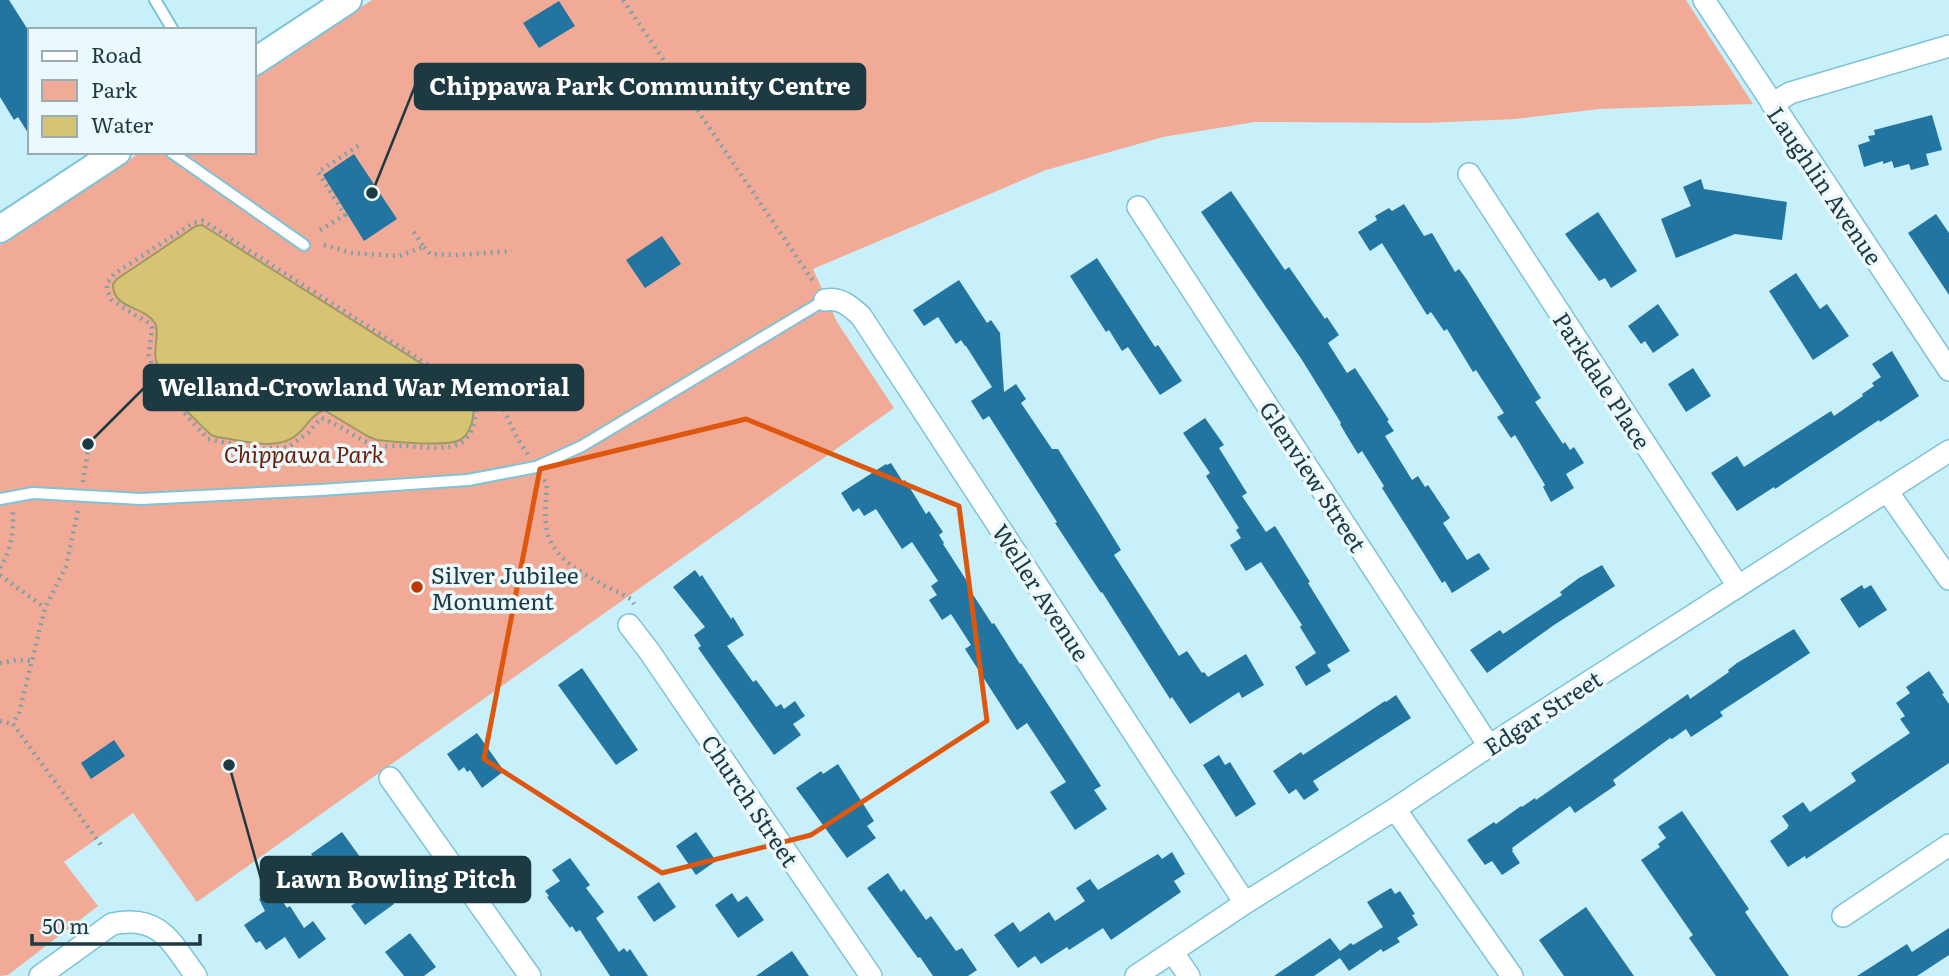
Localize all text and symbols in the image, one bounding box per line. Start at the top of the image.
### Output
legend [28,28,256,154]
text: Road [91,38,142,69]
callout: Chippawa Park Community Centre [415,64,865,109]
text: Chippawa Park Community Centre [429,67,851,102]
text: Park [91,73,137,104]
street label: Laughlin Avenue [1760,99,1892,271]
text: Water [91,108,153,139]
street label: Parkdale Place [1546,305,1660,455]
callout: Welland-Crowland War Memorial [144,365,583,410]
text: Welland-Crowland War Memorial [158,368,570,403]
street label: Glenview Street [1252,394,1376,559]
park label: Chippawa Park [224,436,385,470]
street label: Weller Avenue [985,517,1099,667]
place label: Silver Jubilee Monument [431,557,579,617]
marker: Silver Jubilee Monument [409,579,425,595]
street label: Edgar Street [1476,661,1608,763]
street label: Church Street [694,727,808,873]
callout: Lawn Bowling Pitch [261,857,530,902]
text: Lawn Bowling Pitch [275,860,517,895]
scale bar [32,902,200,946]
text: 50 m [42,909,89,940]

